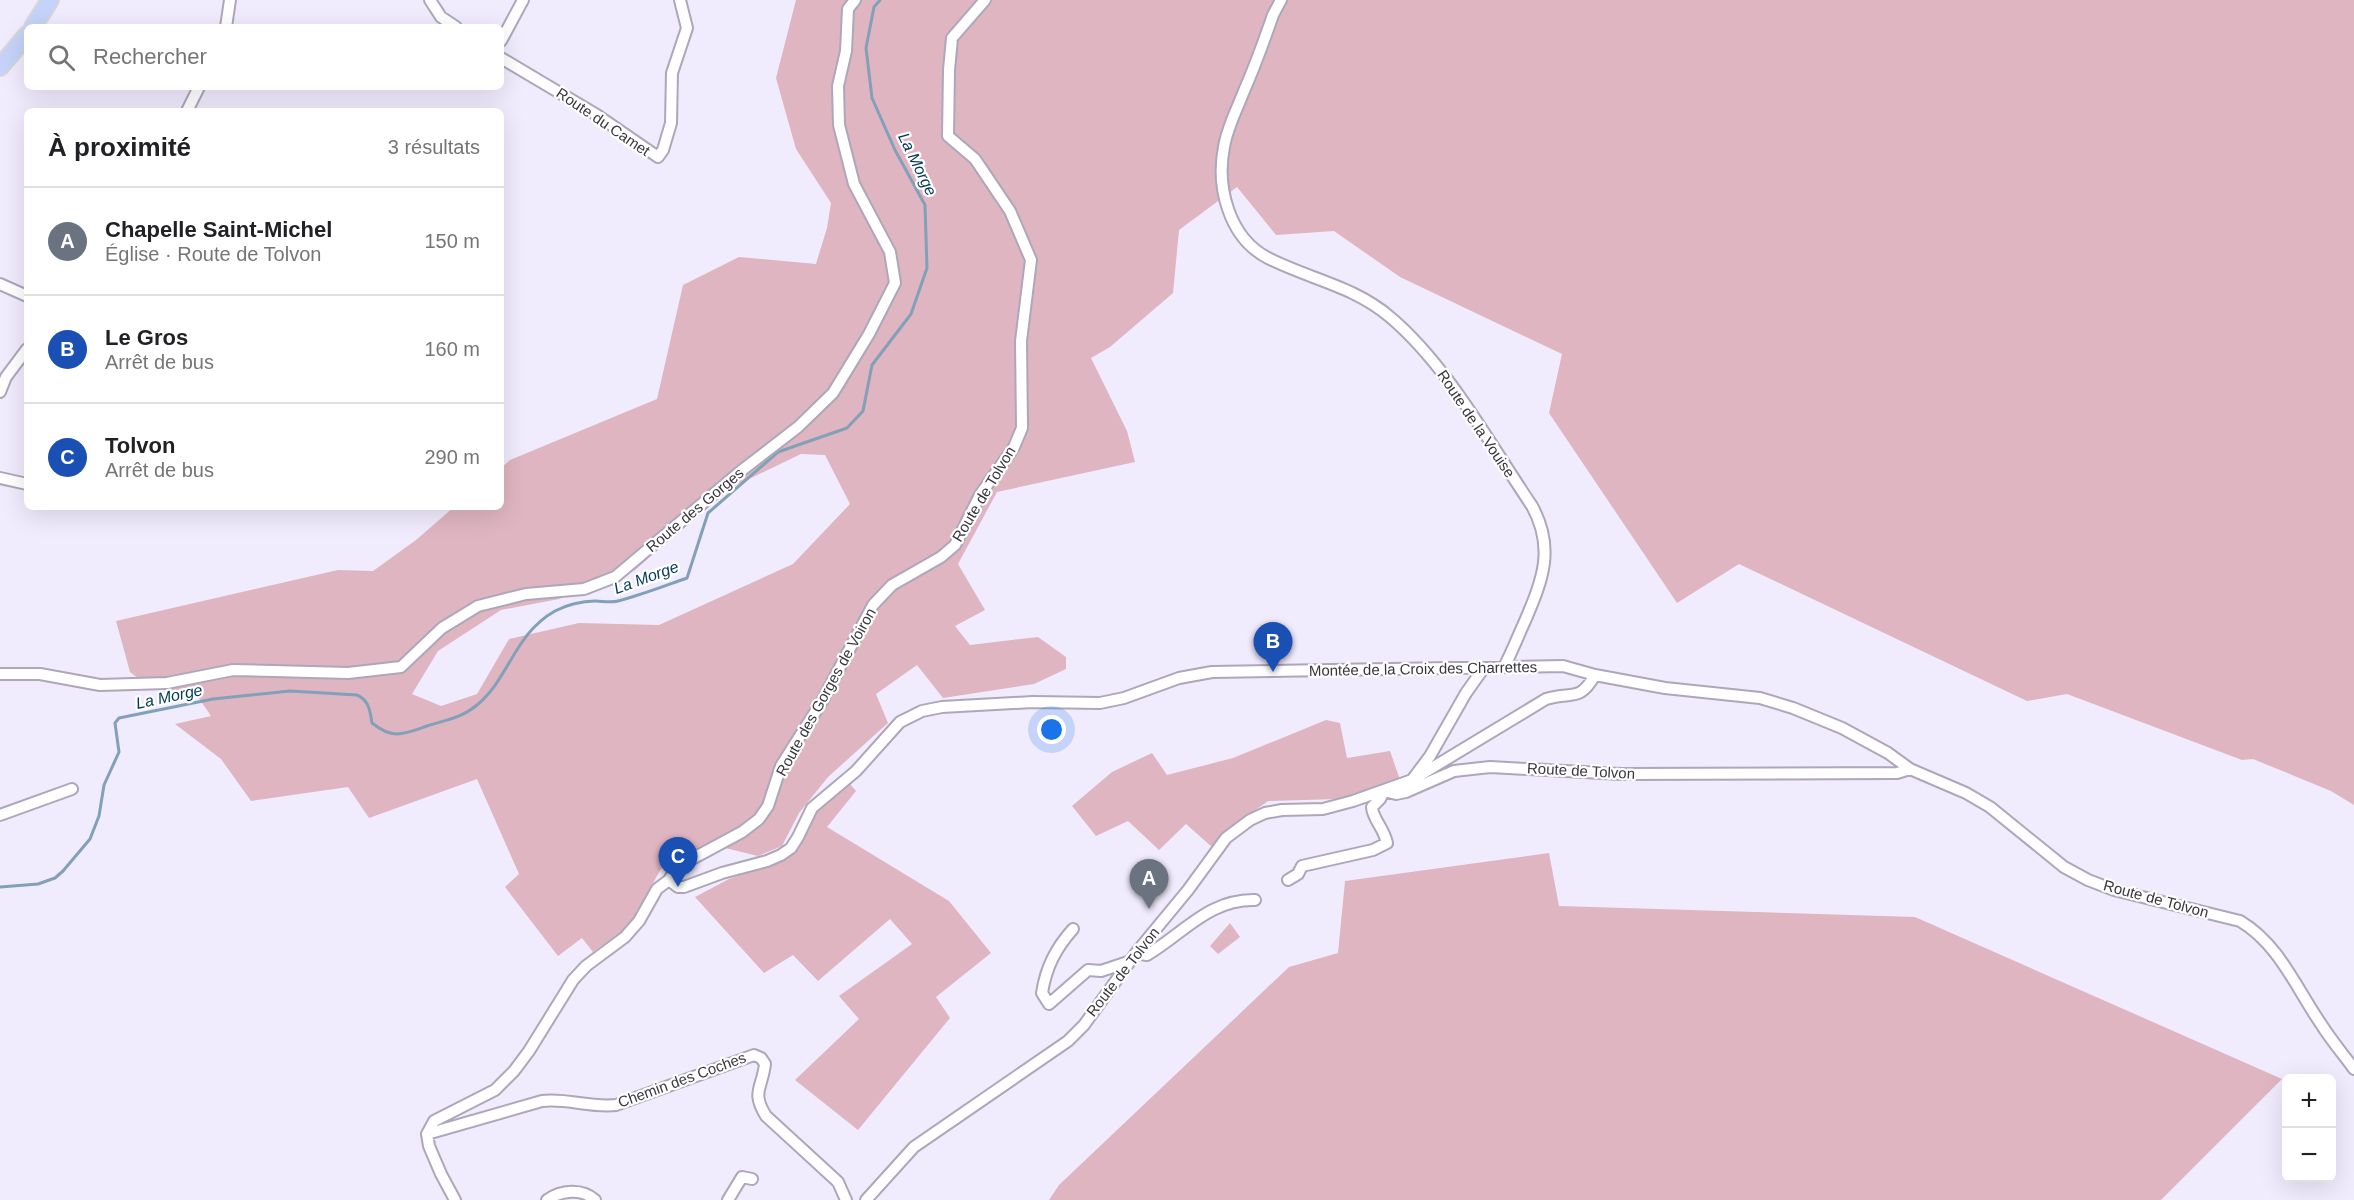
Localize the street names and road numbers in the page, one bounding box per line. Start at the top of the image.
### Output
street label: Route du Camet [553,84,654,160]
street label: Route de la Vouise [1434,367,1519,481]
street label: Route de Tolvon [948,443,1019,544]
street label: Route des Gorges [643,464,747,555]
street label: Route des Gorges de Voiron [772,605,879,779]
street label: Montée de la Croix des Charrettes [1309,658,1537,679]
street label: Route de Tolvon [1527,759,1635,782]
street label: Route de Tolvon [2102,876,2211,921]
street label: Route de Tolvon [1083,924,1163,1020]
street label: Chemin des Coches [615,1048,748,1111]

